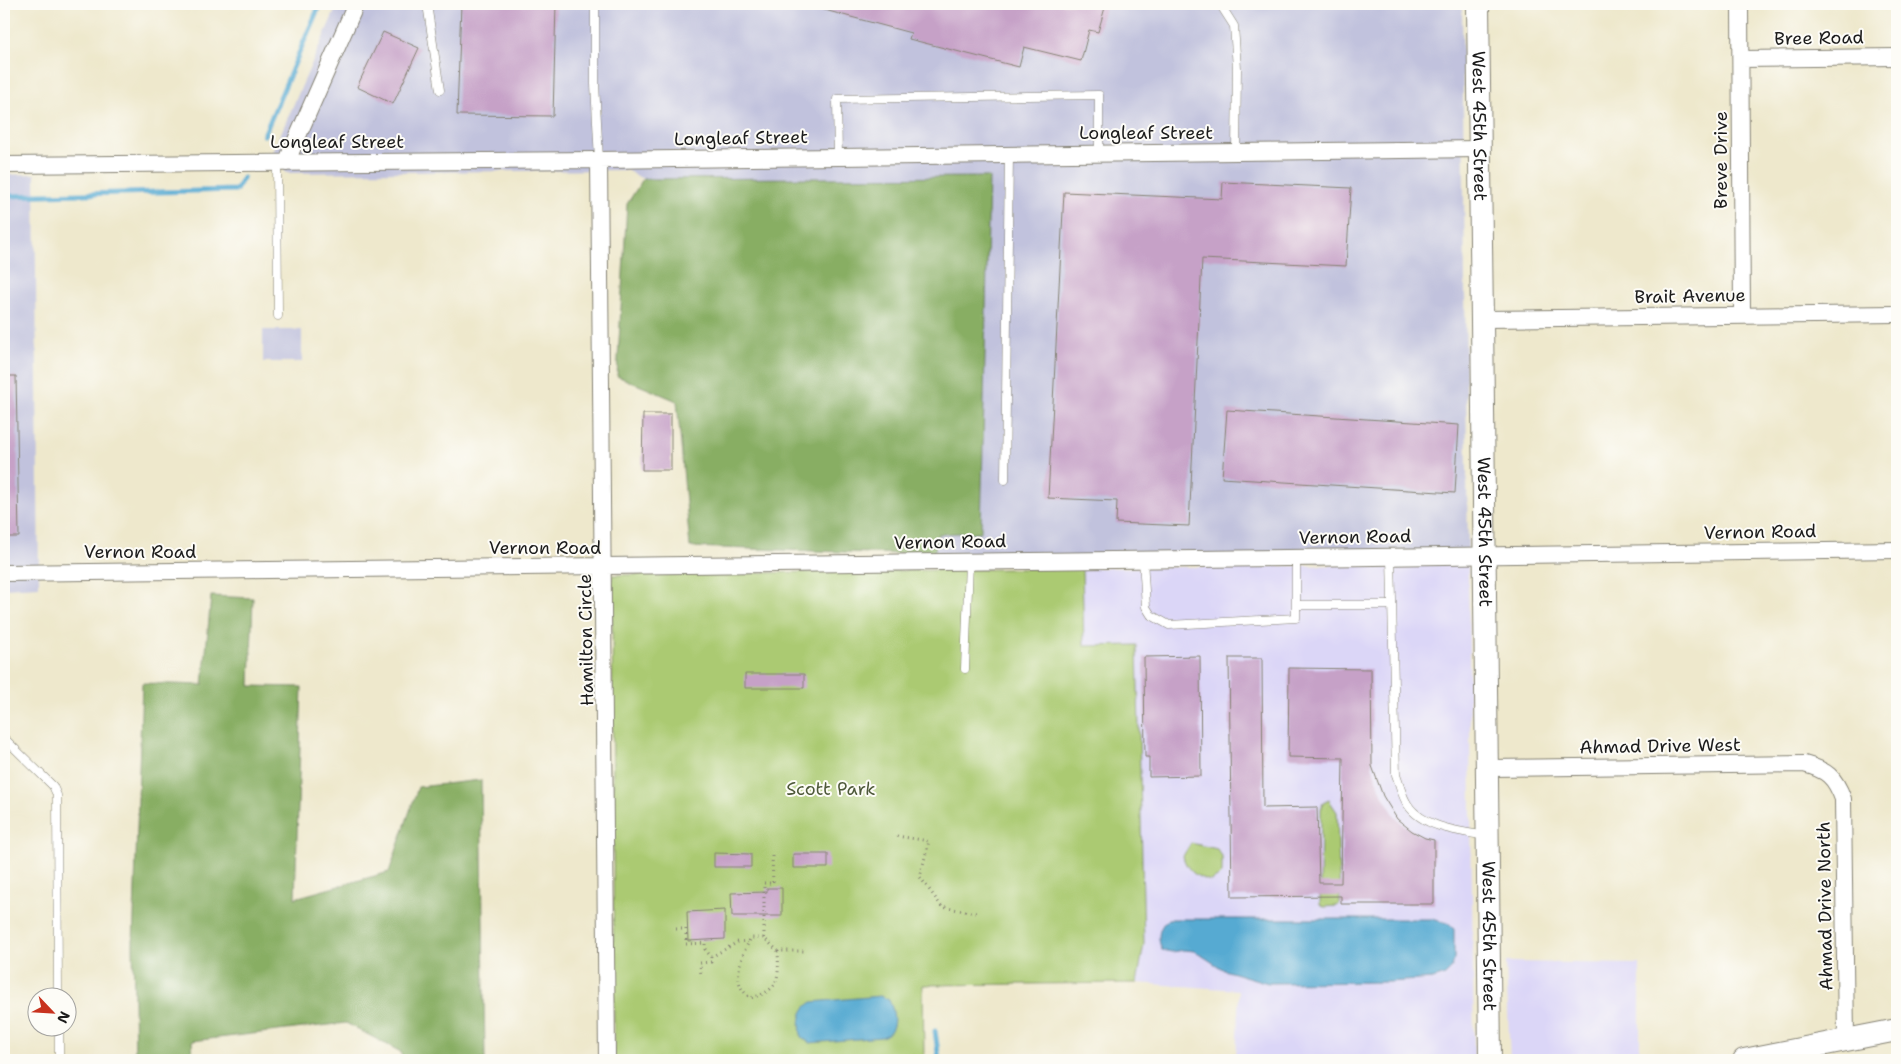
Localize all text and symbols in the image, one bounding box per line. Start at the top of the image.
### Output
street label: Bree Road [1774,25,1864,51]
street label: West 45th Street [1467,51,1492,201]
street label: Breve Drive [1709,111,1733,209]
street label: Longleaf Street [1079,121,1213,145]
street label: Longleaf Street [674,125,808,151]
street label: Longleaf Street [270,130,404,154]
street label: Brait Avenue [1634,283,1746,309]
street label: West 45th Street [1472,457,1498,607]
street label: Vernon Road [1703,519,1817,545]
street label: Vernon Road [1298,524,1412,550]
street label: Vernon Road [893,529,1007,555]
street label: Vernon Road [489,536,601,560]
street label: Vernon Road [84,540,196,564]
street label: Hamilton Circle [573,574,599,706]
street label: Ahmad Drive West [1579,733,1741,759]
park label: Scott Park [786,777,876,801]
street label: Ahmad Drive North [1812,821,1838,991]
street label: West 45th Street [1476,861,1502,1011]
north arrow [28,986,78,1036]
text: N [53,1009,74,1026]

